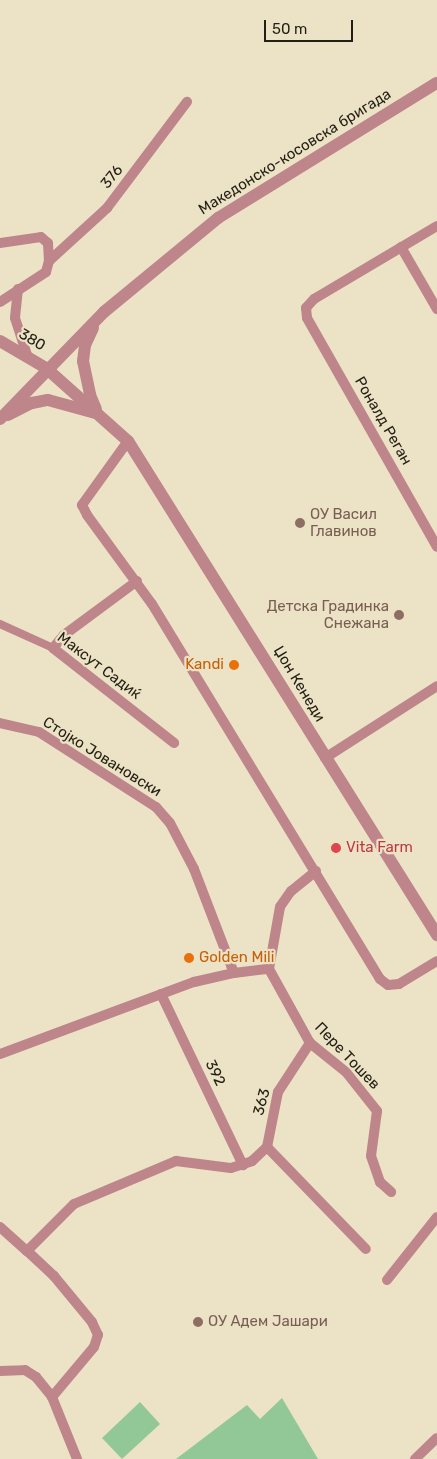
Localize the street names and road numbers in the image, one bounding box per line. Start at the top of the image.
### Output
street label: Македонско-косовска бригада [195,85,395,219]
street label: 376 [97,162,127,192]
street label: 380 [15,325,49,355]
street label: Роналд Реган [350,374,416,468]
street label: Максут Садиќ [54,629,144,703]
street label: Џон Кенеди [269,643,329,725]
street label: Стојко Јовановски [39,713,165,801]
street label: Пере Тошев [311,1019,383,1093]
street label: 392 [201,1057,229,1089]
street label: 363 [250,1087,274,1117]

